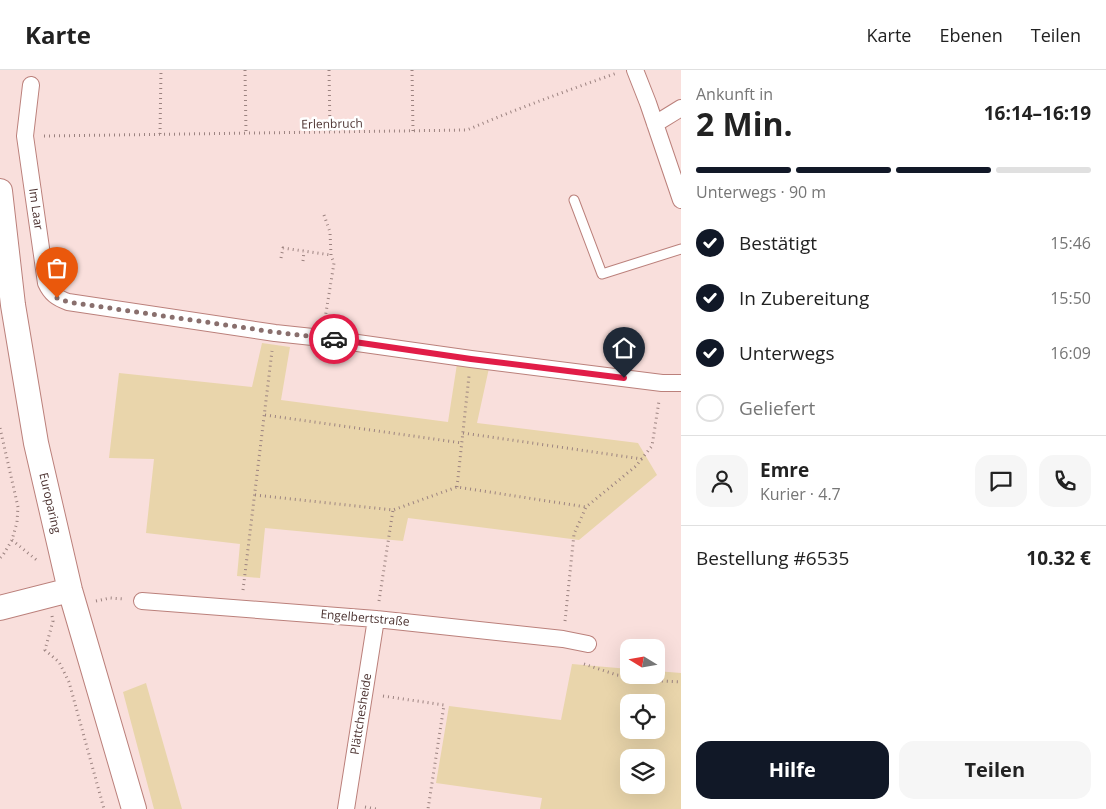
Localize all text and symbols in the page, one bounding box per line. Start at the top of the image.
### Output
text: Karte [25,18,91,51]
text: Karte [867,23,911,47]
text: Ebenen [939,23,1003,47]
text: Teilen [1031,23,1081,47]
text: Ankunft in [696,83,773,105]
text: 16:14–16:19 [984,100,1091,126]
text: 2 Min. [696,102,793,145]
street label: Erlenbruch [301,114,363,133]
text: Unterwegs · 90 m [696,181,826,203]
street label: Im Laar [25,187,48,231]
icon: check [696,229,724,257]
text: Bestätigt [739,230,817,256]
text: 15:46 [1050,232,1091,254]
pin [36,247,78,298]
icon: bag [43,254,71,282]
icon: check [696,284,724,312]
text: In Zubereitung [739,285,869,311]
text: 15:50 [1050,287,1091,309]
courier [309,314,359,364]
icon: car [320,325,348,353]
pin [603,327,645,378]
icon: home [610,334,638,362]
icon: check [696,339,724,367]
text: Unterwegs [739,340,834,366]
text: 16:09 [1050,342,1091,364]
text: Geliefert [739,395,815,421]
button: person [696,455,748,507]
button: chat [975,455,1027,507]
button: phone [1039,455,1091,507]
text: Emre [760,457,809,483]
street label: Europaring [35,471,66,535]
text: Kurier · 4.7 [760,483,841,505]
text: Bestellung #6535 [696,545,849,571]
text: 10.32 € [1026,545,1091,571]
street label: Engelbertstraße [320,605,411,630]
north arrow [620,639,665,684]
map controls [620,639,665,794]
street label: Plättchesheide [346,672,375,756]
button: locate [620,694,665,739]
button: Hilfe [696,741,889,799]
button: Teilen [899,741,1091,799]
button: layers [620,749,665,794]

